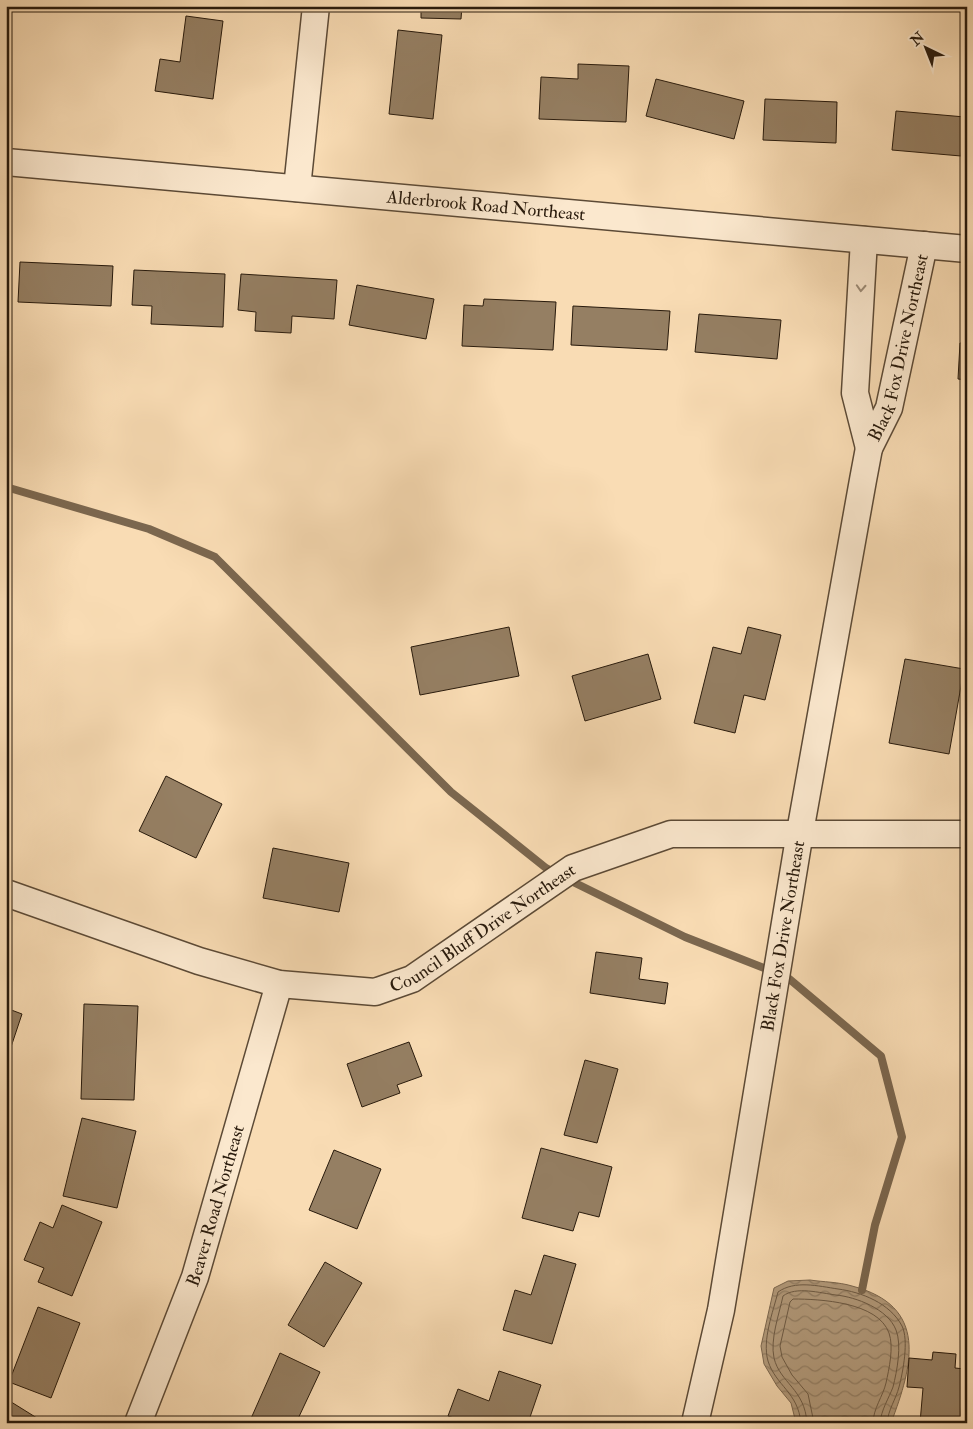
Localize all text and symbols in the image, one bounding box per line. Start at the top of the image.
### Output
north arrow [900,22,950,72]
text: N [906,28,928,50]
street label: Alderbrook Road Northeast [385,185,586,226]
street label: Black Fox Drive Northeast [863,252,933,445]
one-way arrow [856,285,867,293]
street label: Black Fox Drive Northeast [756,839,810,1033]
street label: Council Bluff Drive Northeast [387,858,580,997]
street label: Beaver Road Northeast [181,1122,250,1290]

